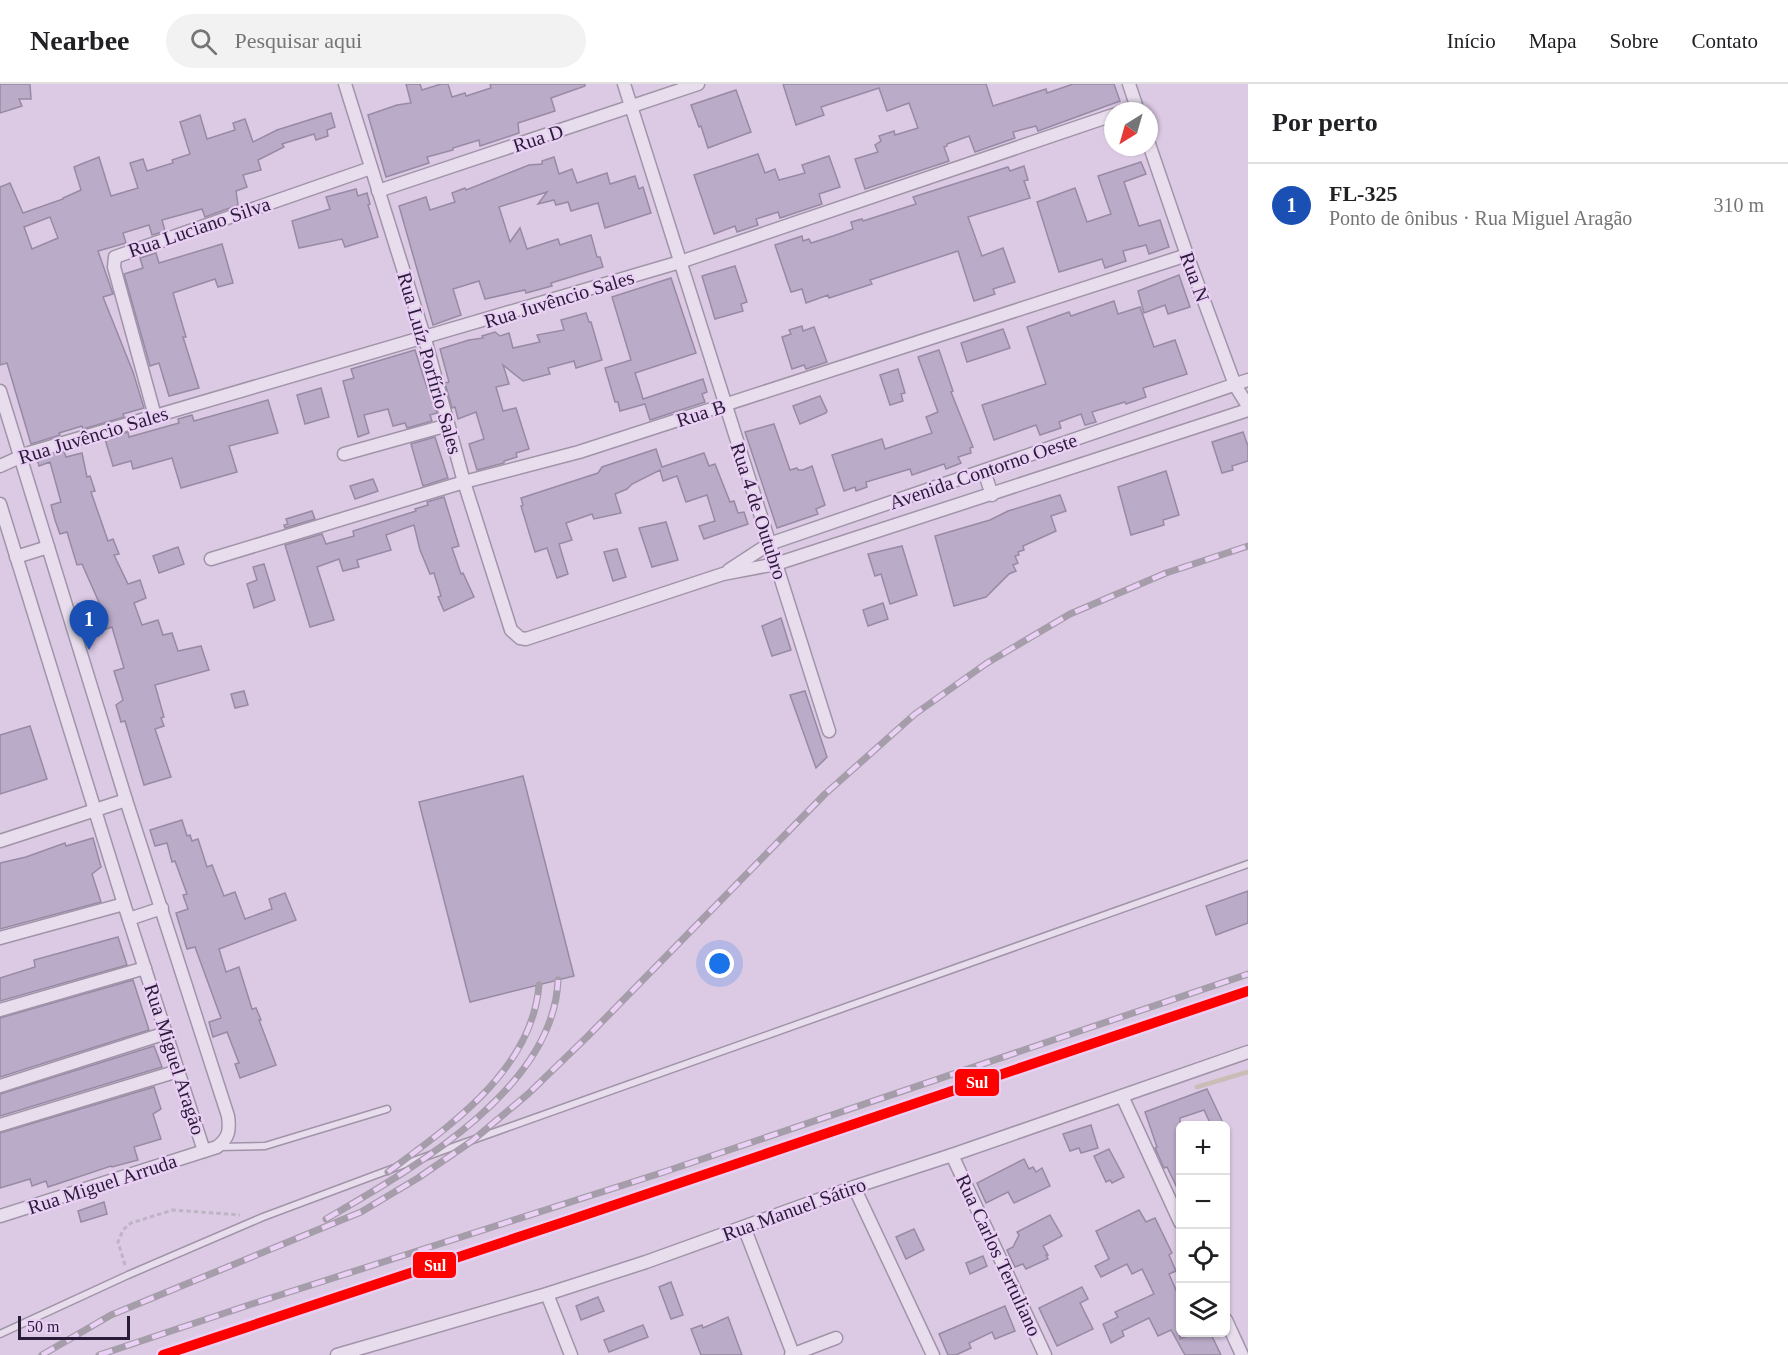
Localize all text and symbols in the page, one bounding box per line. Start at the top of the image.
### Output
search box [166,14,586,68]
text: Nearbee [30,25,130,56]
icon: search [187,25,220,58]
text: Pesquisar aqui [235,28,362,53]
text: Início [1447,29,1496,53]
text: Mapa [1529,29,1577,53]
text: Sobre [1610,29,1659,53]
text: Contato [1692,29,1758,53]
north arrow [1104,102,1158,156]
text: Por perto [1272,108,1378,137]
street label: Rua D [510,120,566,156]
text: FL-325 [1329,181,1397,206]
street label: Rua Luciano Silva [125,192,273,262]
text: 1 [1287,194,1297,216]
text: 310 m [1713,194,1764,216]
text: Ponto de ônibus · Rua Miguel Aragão [1329,207,1632,229]
street label: Rua N [1176,249,1214,305]
street label: Rua Juvêncio Sales [481,266,637,332]
street label: Rua Luíz Porfírio Sales [393,269,467,457]
street label: Rua B [674,395,728,431]
street label: Rua Juvêncio Sales [15,402,171,468]
street label: Avenida Contorno Oeste [886,428,1080,514]
street label: Rua 4 de Outubro [726,440,792,582]
pin: 1 [70,600,109,650]
your location [705,949,734,978]
street label: Rua Miguel Aragão [139,981,210,1138]
line badge: Sul [954,1068,1000,1097]
text: Sul [966,1074,989,1091]
map controls [1176,1121,1230,1337]
button: + [1176,1121,1230,1175]
street label: Rua Miguel Arruda [25,1149,180,1219]
street label: Rua Carlos Tertuliano [952,1171,1046,1339]
street label: Rua Manuel Sátiro [719,1173,869,1245]
button: − [1176,1175,1230,1229]
button: locate [1176,1229,1230,1283]
line badge: Sul [412,1251,457,1279]
text: Sul [424,1257,447,1274]
button: layers [1176,1283,1230,1337]
scale bar [18,1313,130,1340]
text: 50 m [27,1318,59,1335]

